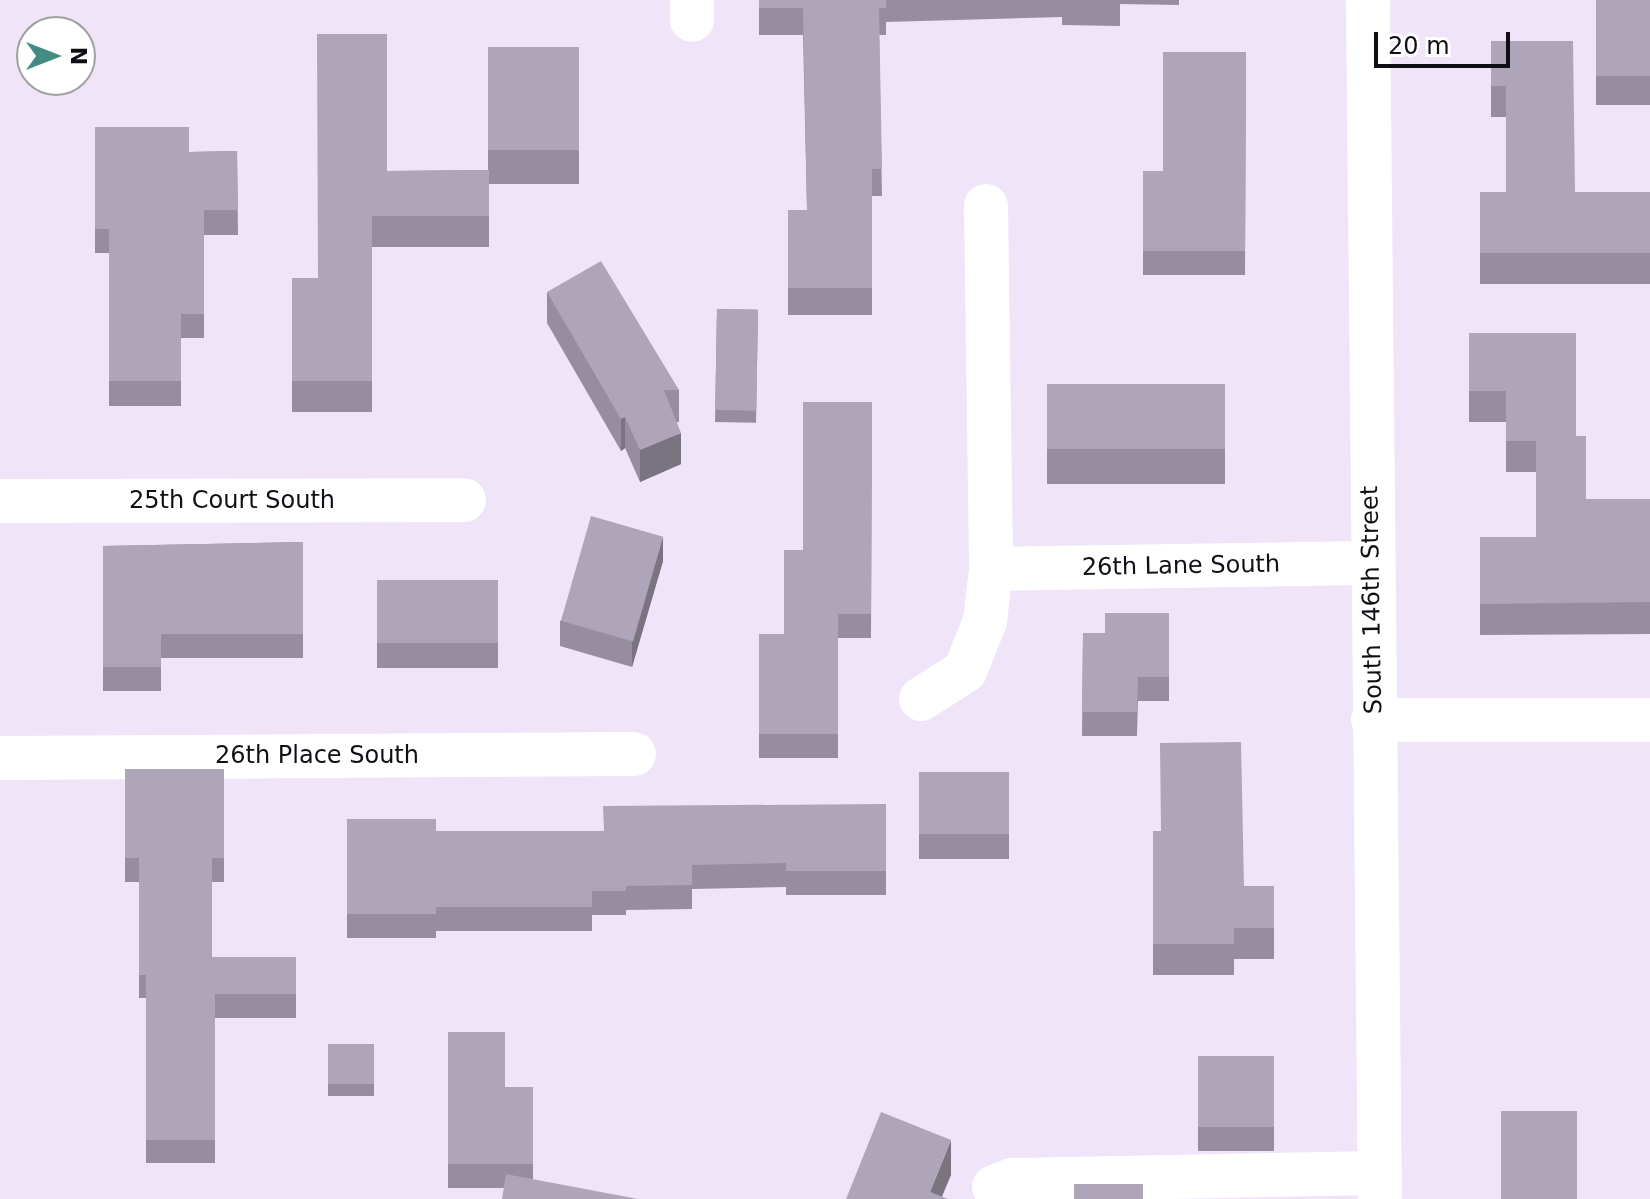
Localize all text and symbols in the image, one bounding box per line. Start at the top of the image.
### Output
north arrow [16,16,96,96]
scale bar [1378,16,1514,66]
text: 20 m [1388,32,1450,60]
text: N [66,47,91,65]
street label: South 146th Street [1356,486,1388,714]
street label: 25th Court South [129,487,335,515]
street label: 26th Lane South [1082,550,1280,582]
street label: 26th Place South [215,742,419,770]

